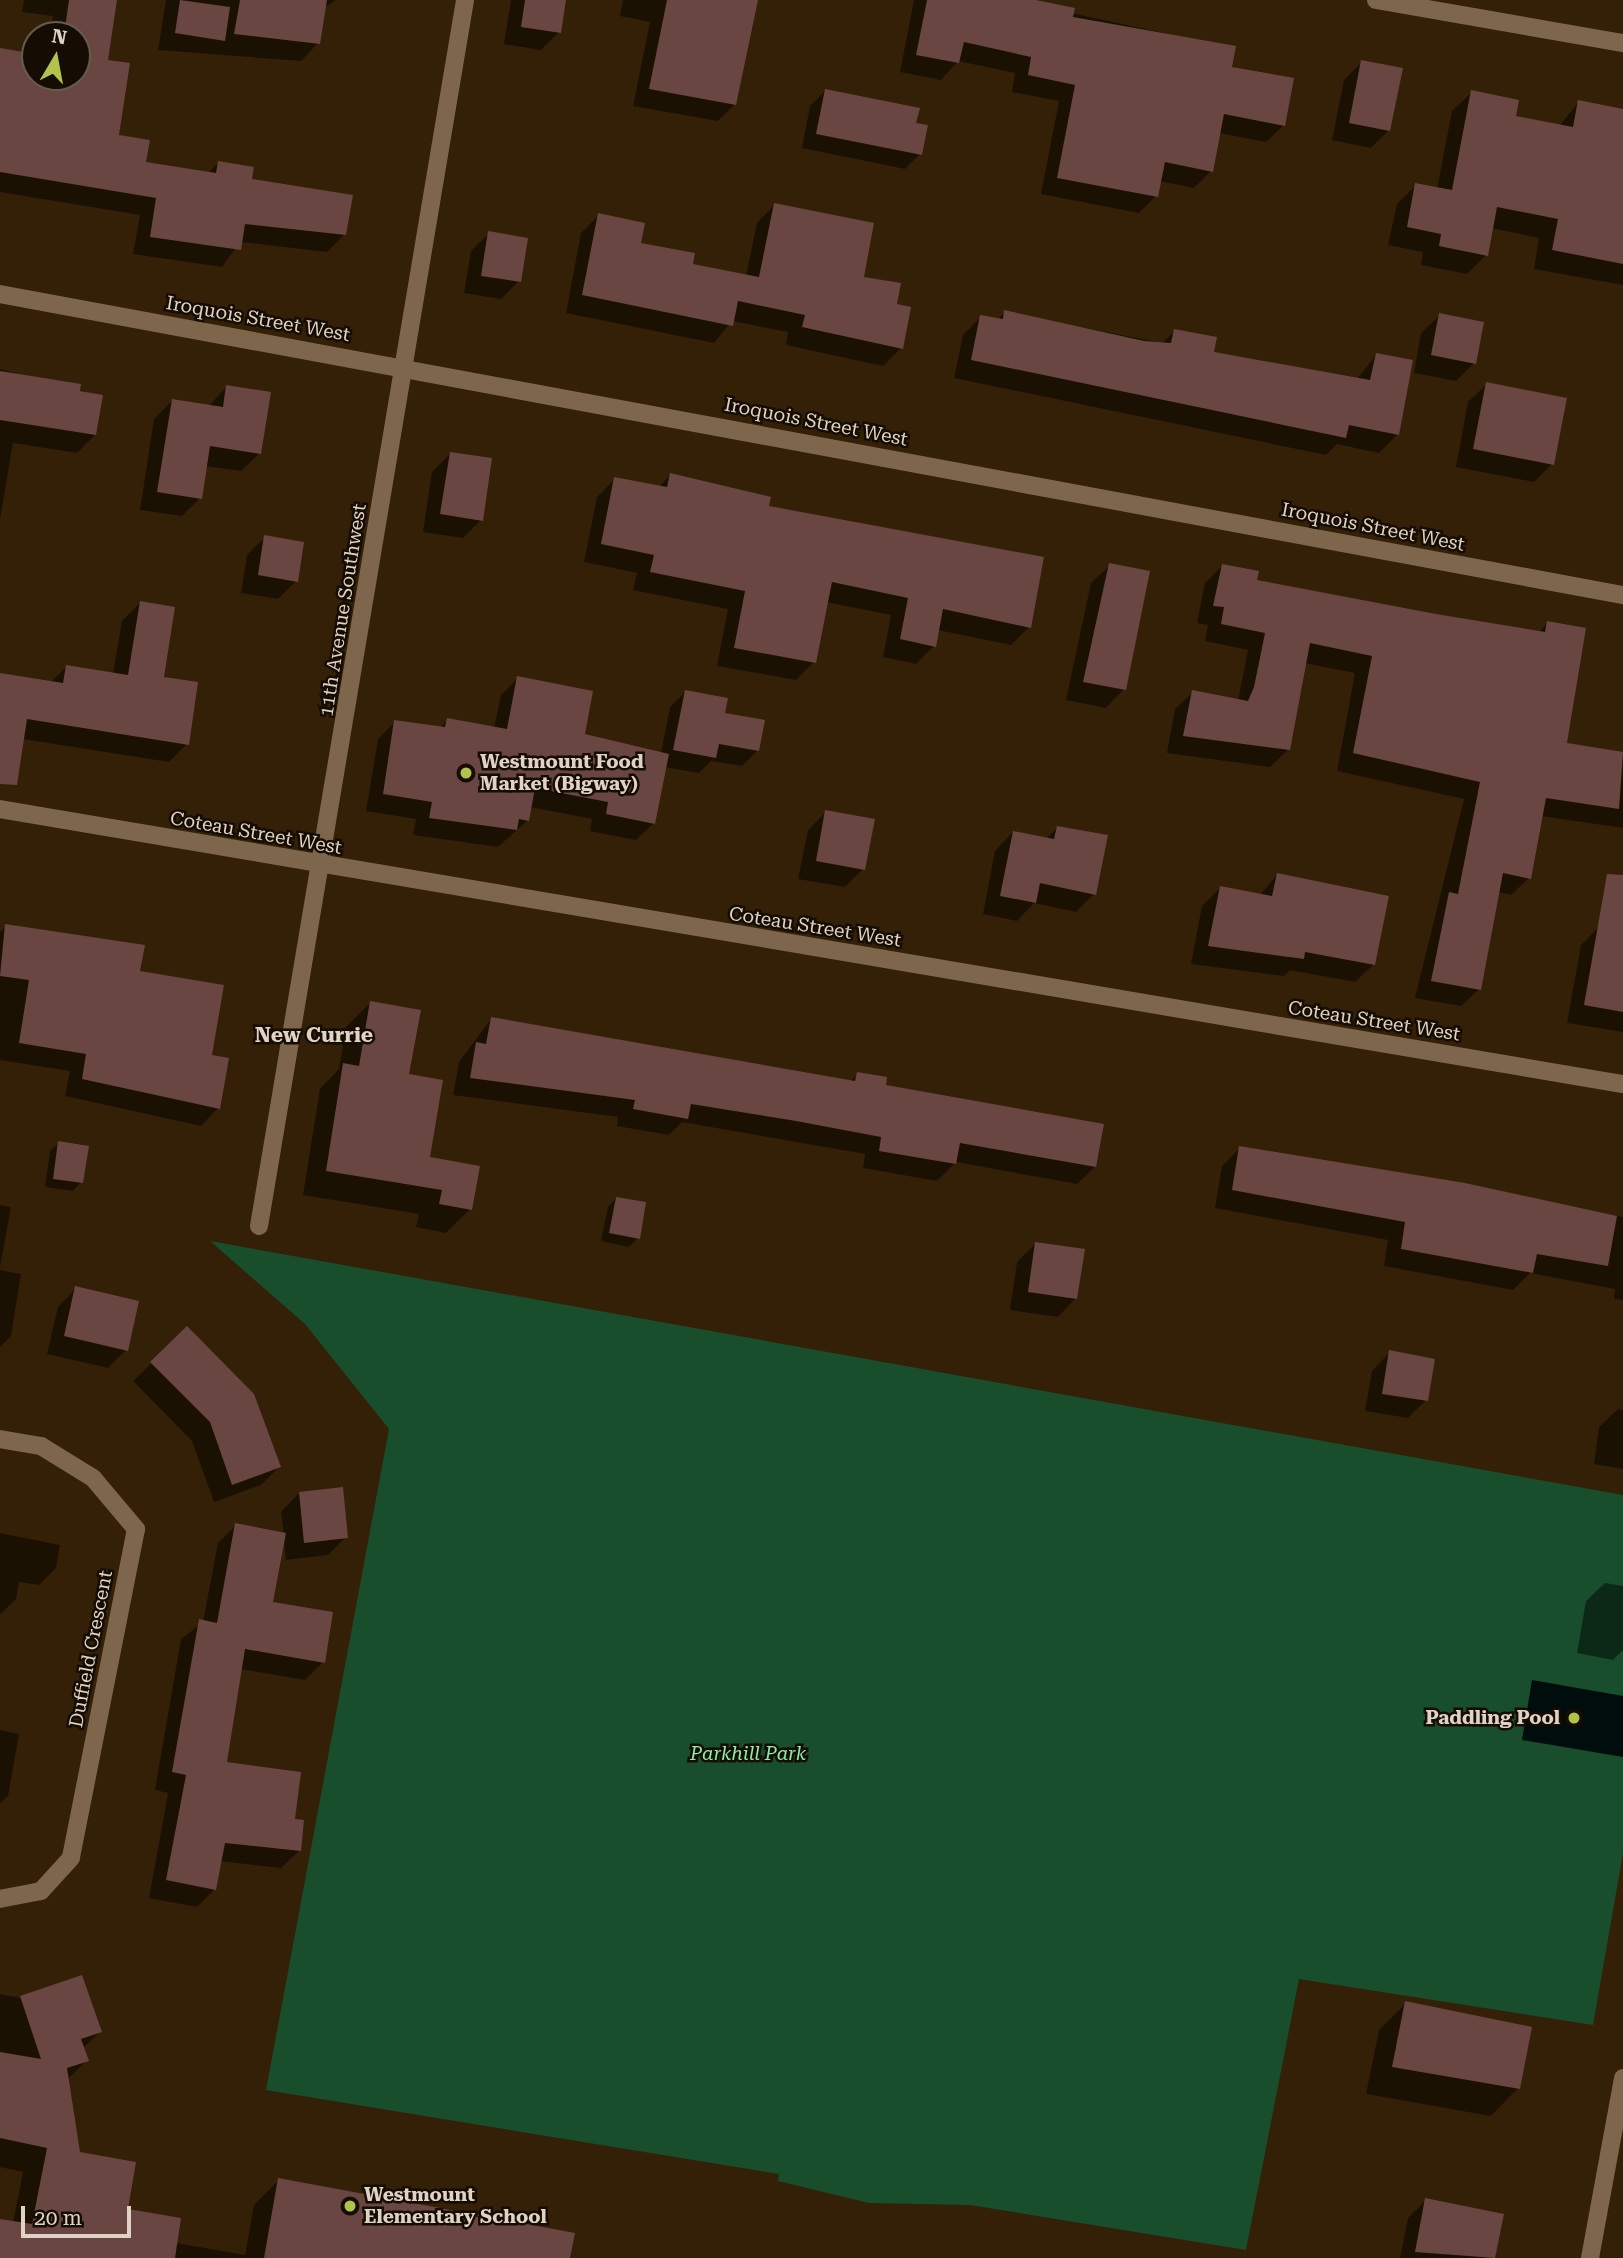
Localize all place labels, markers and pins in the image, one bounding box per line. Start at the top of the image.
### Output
place label: Westmount Food Market (Bigway) [480,751,644,795]
marker: Westmount Food Market (Bigway) [458,765,474,781]
place label: Paddling Pool [1426,1707,1560,1729]
marker: Paddling Pool [1566,1710,1582,1726]
place label: Westmount Elementary School [364,2184,547,2228]
marker: Westmount Elementary School [342,2198,358,2214]

